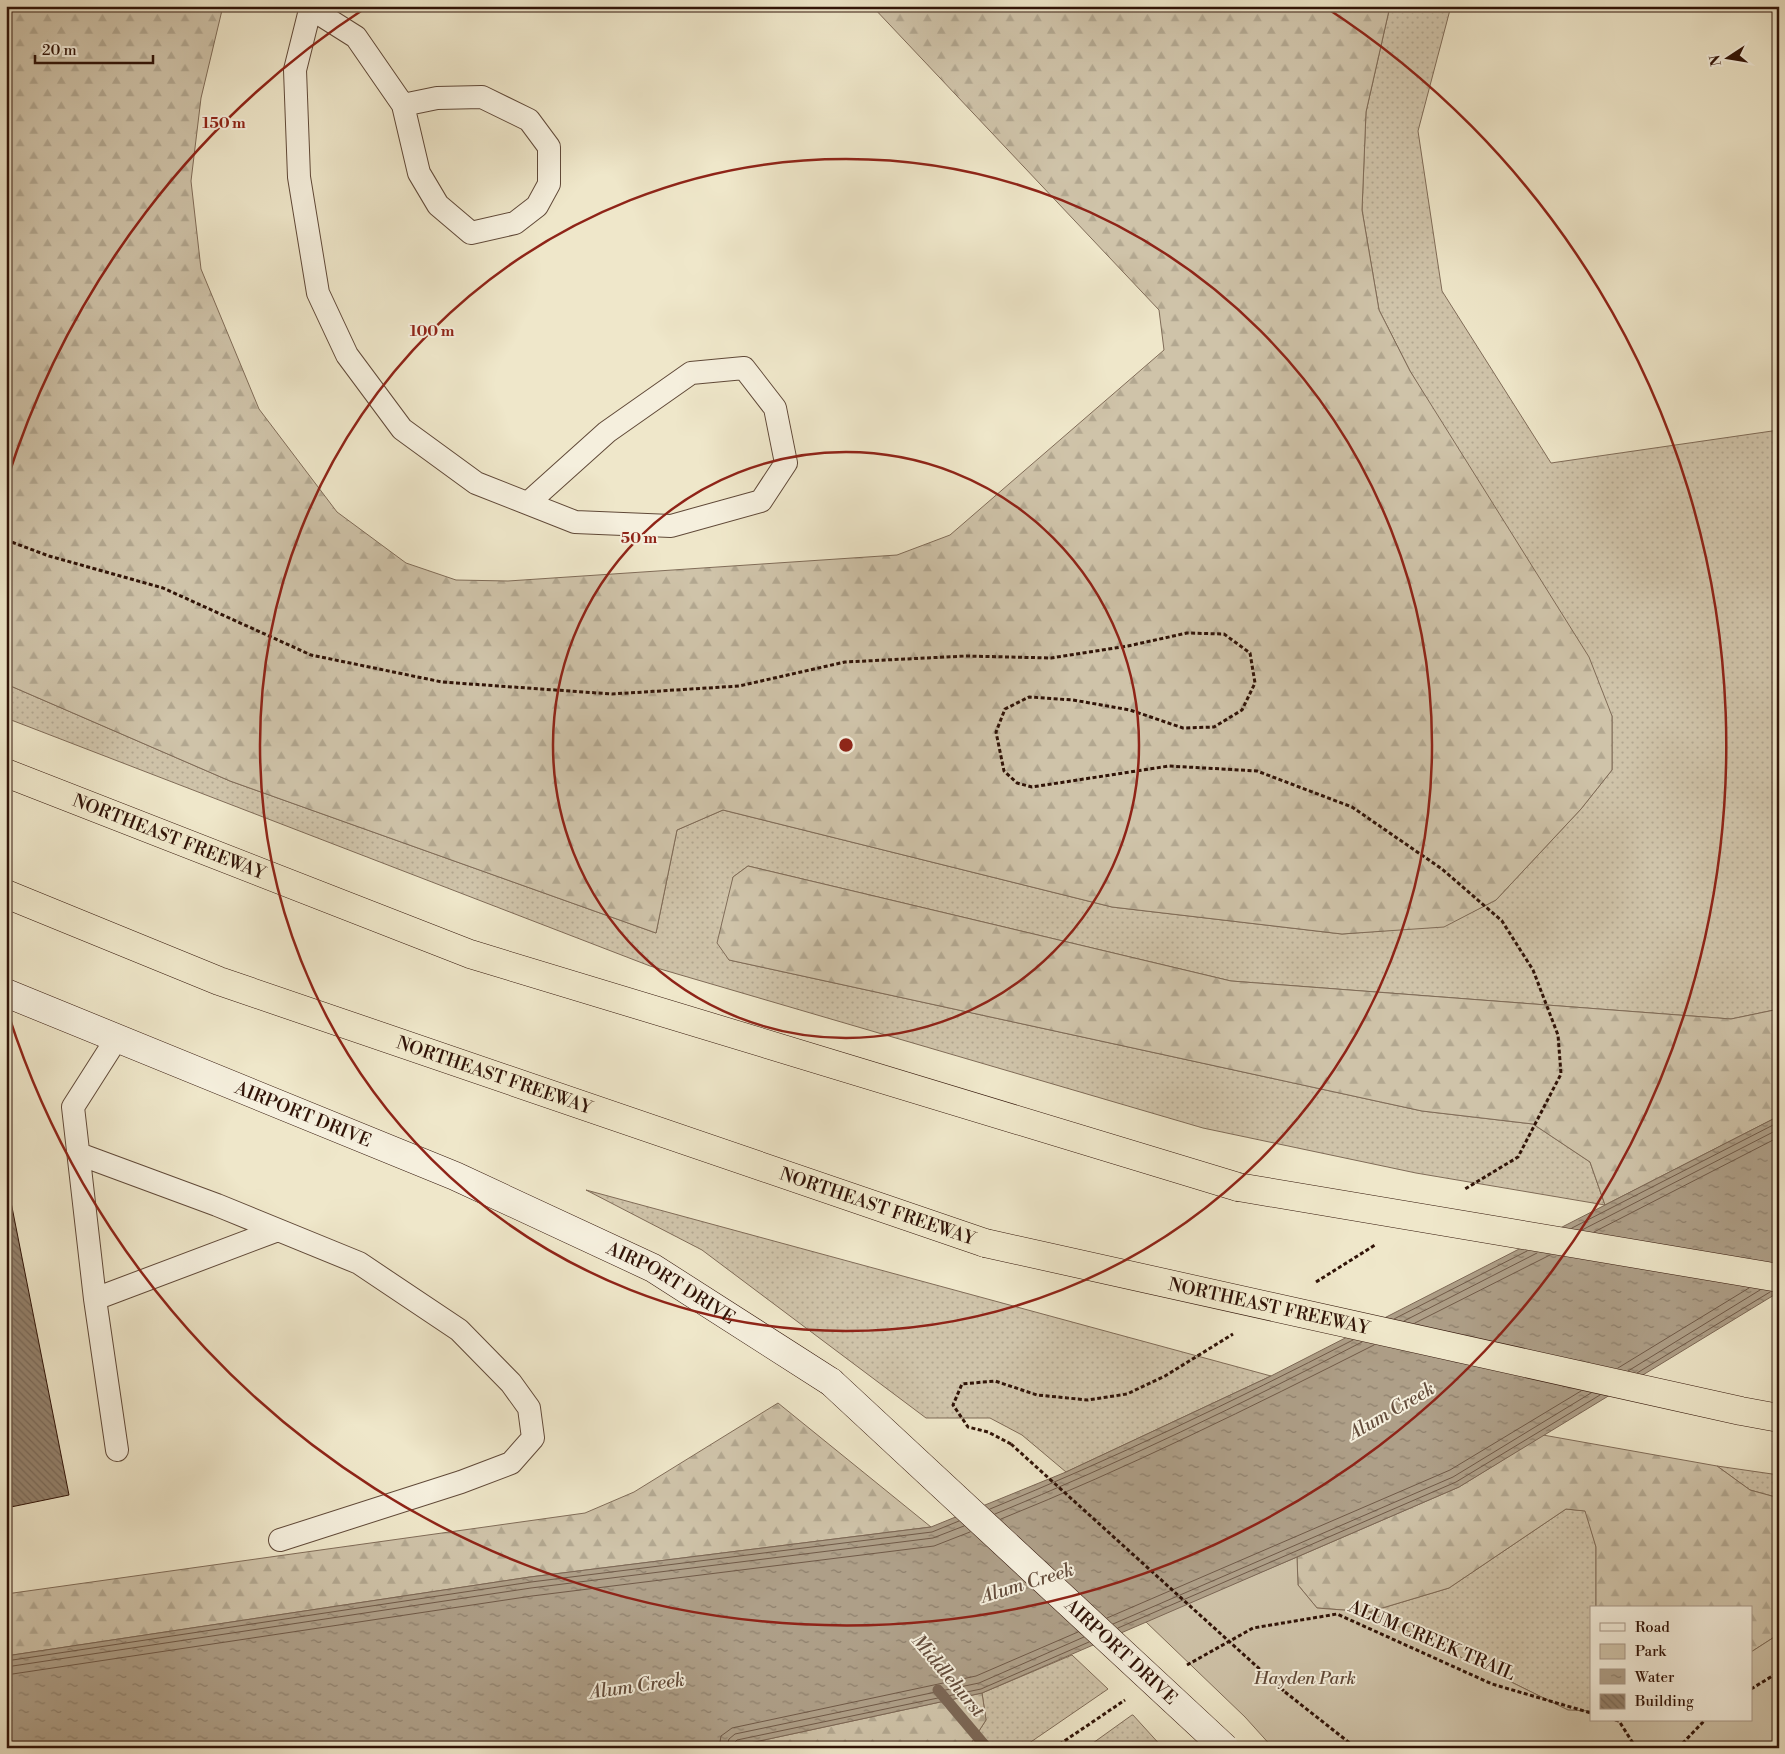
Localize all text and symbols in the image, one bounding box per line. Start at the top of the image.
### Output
scale bar [35,32,152,64]
north arrow [1702,32,1752,82]
text: 20 m [42,41,77,60]
text: N [1706,53,1726,68]
text: 150 m [202,114,246,133]
text: 100 m [410,322,455,341]
text: 50 m [621,529,657,548]
centre of rings [837,736,855,754]
street label: NORTHEAST FREEWAY [69,789,270,885]
street label: NORTHEAST FREEWAY [393,1032,596,1120]
street label: AIRPORT DRIVE [230,1076,375,1153]
street label: NORTHEAST FREEWAY [776,1163,979,1251]
street label: AIRPORT DRIVE [602,1237,739,1330]
street label: NORTHEAST FREEWAY [1166,1273,1373,1340]
water label: Alum Creek [1342,1376,1439,1446]
water label: Alum Creek [976,1557,1077,1609]
street label: AIRPORT DRIVE [1059,1593,1182,1710]
street label: ALUM CREEK TRAIL [1344,1595,1519,1686]
legend [1590,1606,1752,1722]
text: Road [1635,1618,1670,1637]
water label: Middlehurst [906,1629,991,1723]
text: Park [1635,1642,1667,1661]
water label: Alum Creek [586,1667,686,1705]
park label: Hayden Park [1253,1667,1356,1690]
text: Water [1634,1668,1675,1687]
text: Building [1634,1692,1694,1711]

